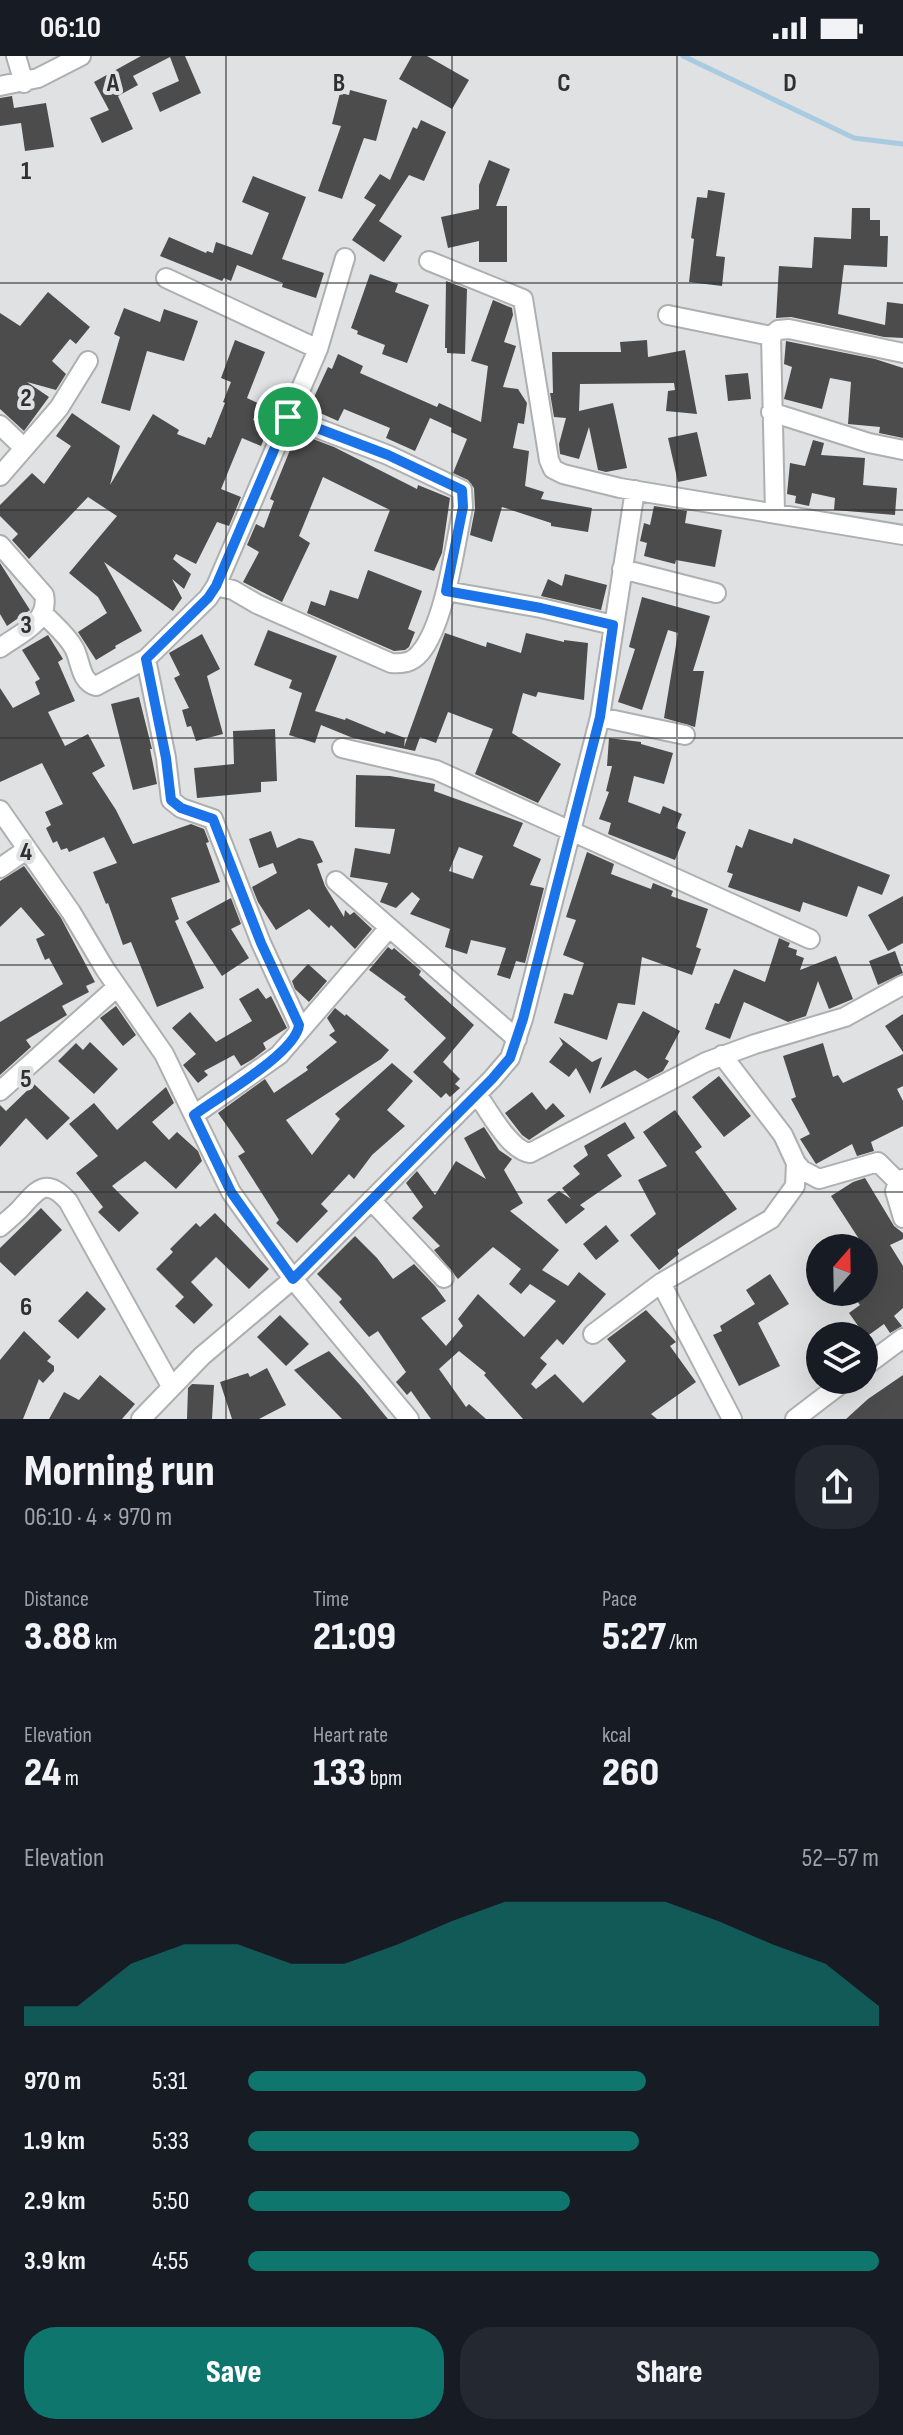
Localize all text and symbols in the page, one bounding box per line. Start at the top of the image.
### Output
text: 06:10 [40,10,101,46]
text: A [106,68,120,99]
text: B [333,68,345,99]
text: C [557,68,571,99]
text: D [783,68,797,99]
text: 1 [21,156,31,187]
text: 2 [20,383,32,414]
pin [254,383,322,451]
icon: arrive [266,395,310,439]
text: 3 [20,610,32,641]
text: 4 [20,837,32,868]
text: 5 [20,1064,32,1095]
north arrow [806,1234,878,1306]
map controls [806,1234,878,1394]
text: 6 [20,1292,32,1323]
button: layers [806,1322,878,1394]
text: Morning run [24,1445,215,1498]
button: share [795,1445,879,1529]
text: 06:10 · 4 × 970 m [24,1502,172,1533]
text: Distance [24,1586,89,1613]
text: Time [313,1586,349,1613]
text: Pace [602,1586,637,1613]
text: 3.88 [24,1613,91,1661]
text: 21:09 [313,1613,396,1661]
text: 5:27 [602,1613,666,1661]
text: km [91,1629,117,1656]
text: /km [666,1629,698,1656]
text: Elevation [24,1722,92,1749]
text: Heart rate [313,1722,388,1749]
text: kcal [602,1722,631,1749]
text: 24 [24,1749,61,1797]
text: 133 [313,1749,366,1797]
text: 260 [602,1749,659,1797]
text: m [61,1765,79,1792]
text: bpm [366,1765,402,1792]
text: Elevation [24,1843,104,1874]
text: 52–57 m [802,1843,879,1874]
text: 970 m [24,2066,81,2097]
text: 5:31 [152,2066,187,2097]
text: 1.9 km [24,2126,85,2157]
text: 5:33 [152,2126,189,2157]
text: 2.9 km [24,2186,86,2217]
text: 5:50 [152,2186,189,2217]
text: 3.9 km [24,2246,86,2277]
text: 4:55 [152,2246,189,2277]
button: Save [24,2327,444,2419]
button: Share [460,2327,879,2419]

